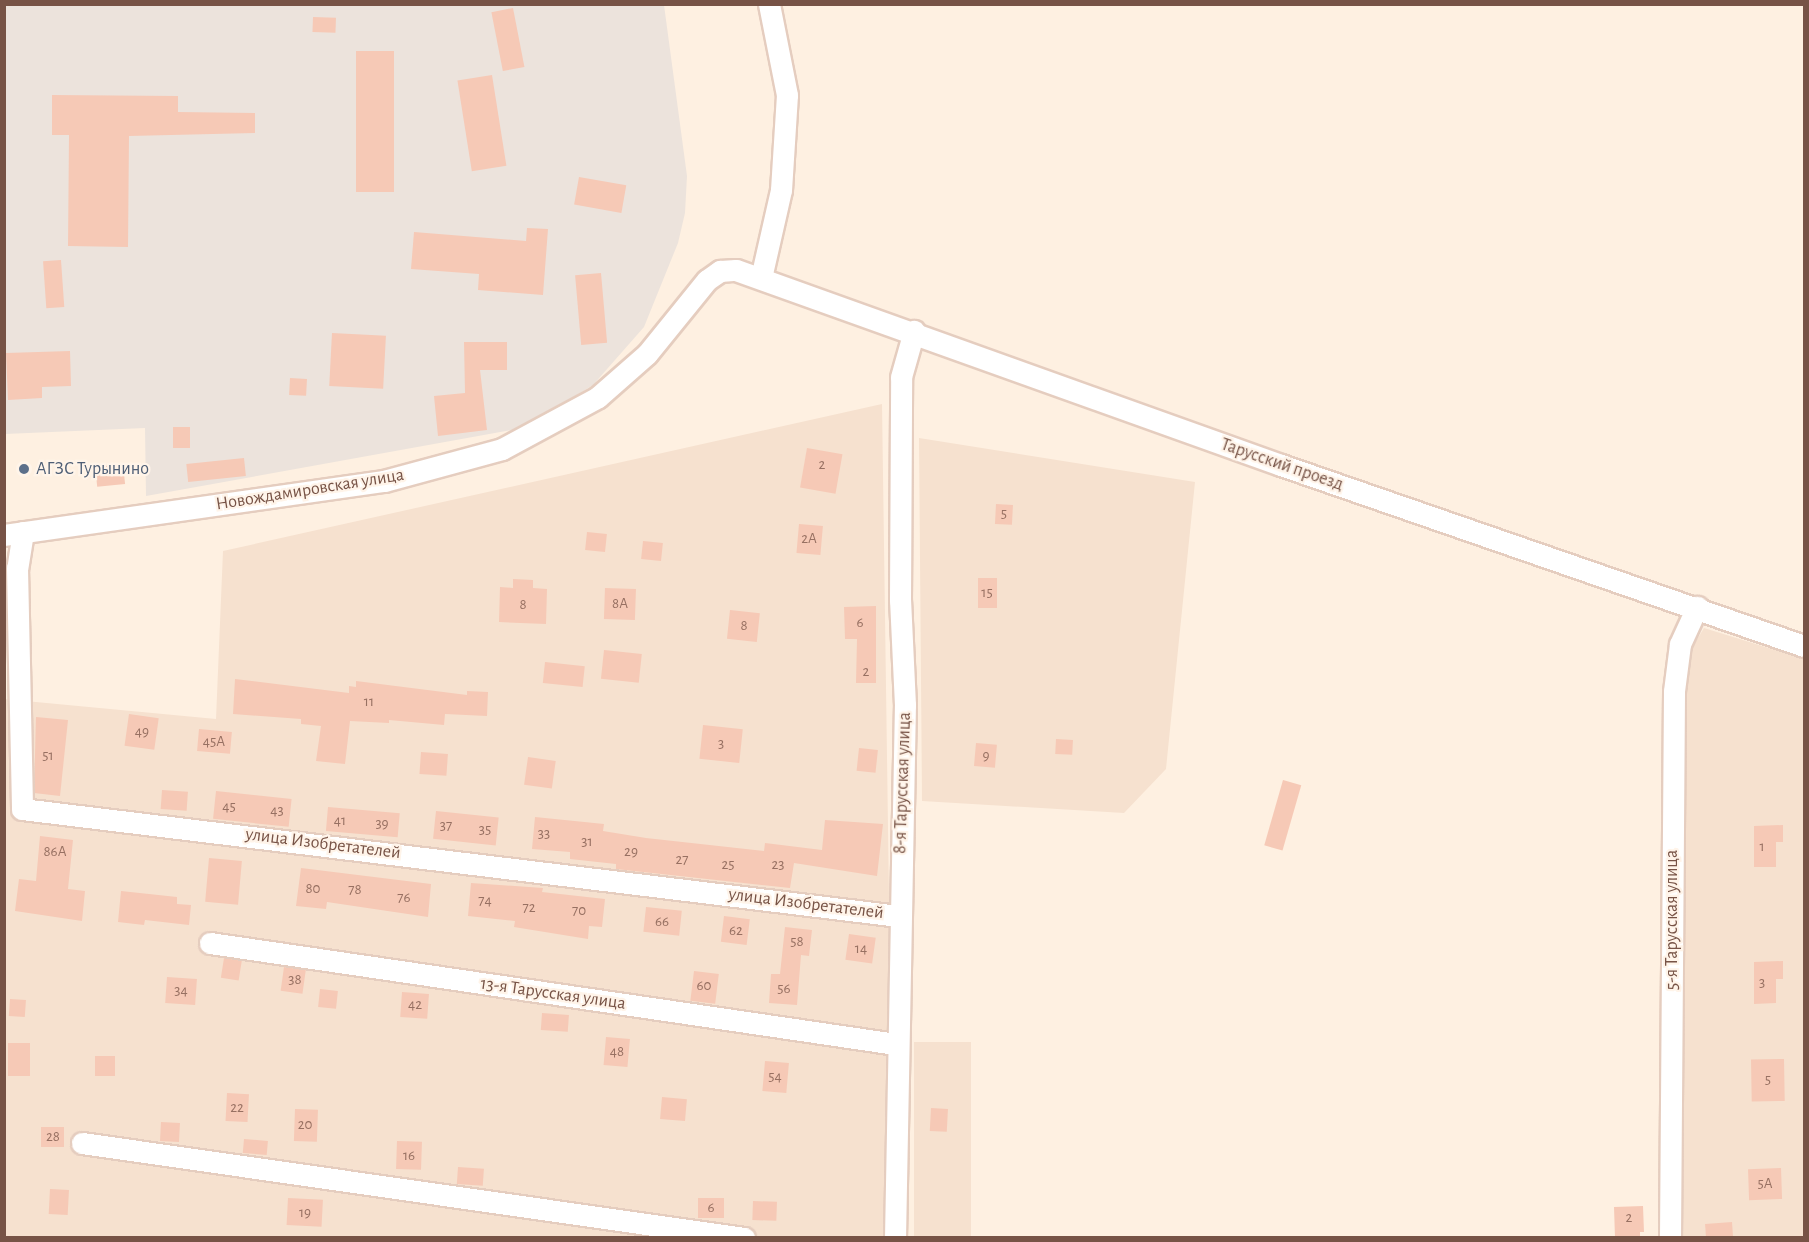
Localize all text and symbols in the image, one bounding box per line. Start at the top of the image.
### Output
street label: Тарусский проезд [1218,434,1346,496]
house number: 2 [819,456,825,474]
place label: АГЗС Турынино [36,458,149,480]
marker: АГЗС Турынино [17,462,31,476]
street label: Новождамировская улица [214,464,406,516]
house number: 5 [1001,505,1007,523]
house number: 2А [801,530,817,548]
house number: 15 [981,584,993,602]
house number: 8А [612,595,628,613]
house number: 8 [519,596,527,614]
house number: 6 [856,614,864,632]
house number: 8 [740,617,748,635]
house number: 2 [863,663,869,681]
house number: 11 [364,693,374,711]
street label: 8-я Тарусская улица [890,712,916,854]
house number: 49 [135,723,149,741]
house number: 45А [203,733,225,751]
house number: 3 [718,735,724,753]
house number: 51 [42,747,54,765]
house number: 9 [982,747,990,765]
house number: 45 [222,798,236,816]
house number: 43 [270,802,284,820]
house number: 41 [334,812,346,830]
house number: 39 [375,815,389,833]
house number: 37 [440,817,452,835]
house number: 35 [479,821,491,839]
street label: улица Изобретателей [244,824,402,864]
house number: 33 [538,825,550,843]
house number: 31 [581,833,593,851]
house number: 1 [1759,838,1765,856]
house number: 86А [44,843,66,861]
house number: 29 [624,843,638,861]
street label: 5-я Тарусская улица [1661,850,1683,990]
house number: 27 [675,851,689,869]
house number: 25 [721,856,735,874]
house number: 23 [771,856,785,874]
house number: 80 [305,880,321,898]
house number: 78 [348,881,362,899]
street label: улица Изобретателей [727,884,885,924]
house number: 76 [397,889,411,907]
house number: 74 [478,892,492,910]
house number: 72 [522,899,536,917]
house number: 70 [572,902,586,920]
house number: 66 [655,913,669,931]
house number: 62 [729,922,743,940]
house number: 58 [790,933,804,951]
house number: 14 [855,940,867,958]
house number: 38 [288,971,302,989]
street label: 13-я Тарусская улица [479,973,627,1015]
house number: 3 [1759,974,1765,992]
house number: 60 [697,977,711,995]
house number: 56 [777,980,791,998]
house number: 34 [174,982,188,1000]
house number: 42 [408,996,422,1014]
house number: 48 [610,1043,624,1061]
house number: 54 [768,1068,782,1086]
house number: 5 [1765,1071,1771,1089]
house number: 22 [230,1099,244,1117]
house number: 20 [298,1116,312,1134]
house number: 28 [46,1128,60,1146]
house number: 16 [403,1147,415,1165]
house number: 5А [1757,1175,1773,1193]
house number: 6 [707,1199,715,1217]
house number: 19 [299,1204,311,1222]
house number: 2 [1626,1209,1632,1227]

